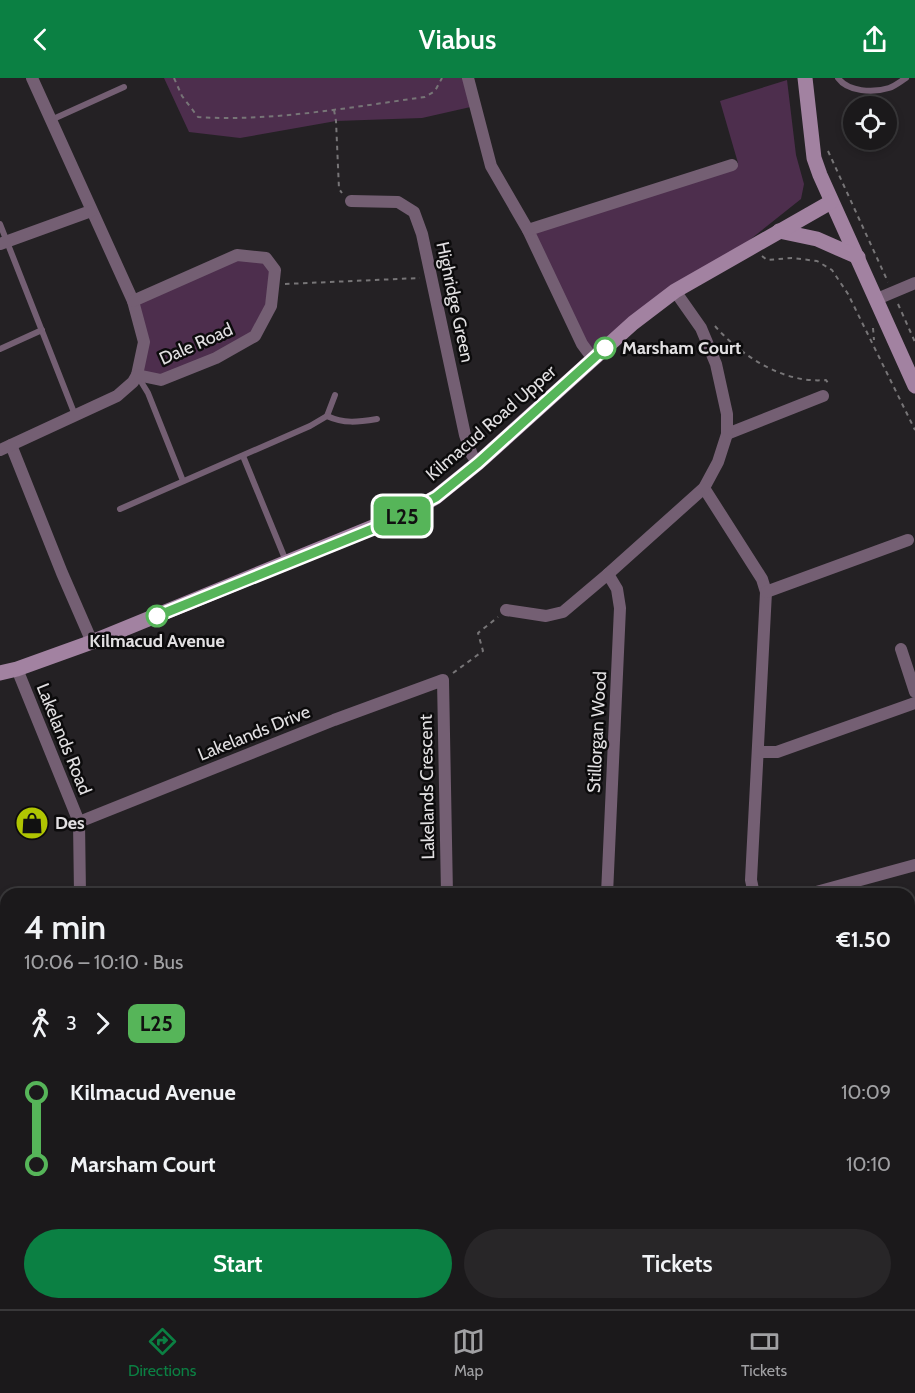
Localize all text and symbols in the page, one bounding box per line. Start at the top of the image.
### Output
icon: back [24,23,57,56]
text: Viabus [419,23,496,56]
icon: share [858,23,891,56]
map controls [843,96,897,150]
button: locate [843,96,897,150]
street label: Highridge Green [431,240,479,364]
street label: Dale Road [156,318,236,370]
marker: Marsham Court [594,337,616,359]
place label: Marsham Court [622,337,741,359]
street label: Kilmacud Road Upper [421,360,561,486]
line badge: L25 [368,496,436,536]
text: L25 [386,504,418,529]
marker: Kilmacud Avenue [146,605,168,627]
place label: Kilmacud Avenue [89,630,225,652]
street label: Stillorgan Wood [583,671,611,793]
street label: Lakelands Road [32,680,96,798]
street label: Lakelands Drive [195,700,313,766]
street label: Lakelands Crescent [415,714,439,860]
shop icon: Des [14,805,50,841]
place label: Des [55,812,85,834]
text: 4 min [24,907,106,947]
text: €1.50 [837,926,891,953]
text: 10:06 – 10:10 · Bus [24,950,183,974]
icon: walk [24,1007,57,1040]
icon: forward [86,1007,119,1040]
text: 3 [66,1011,77,1035]
text: L25 [140,1011,173,1036]
text: Kilmacud Avenue [70,1079,236,1106]
text: 10:09 [841,1080,891,1104]
text: Marsham Court [70,1151,216,1178]
text: 10:10 [846,1152,891,1176]
button: Start [24,1229,452,1298]
button: Tickets [464,1229,891,1298]
tab: Directions [128,1325,196,1380]
tab: Map [452,1325,485,1380]
tab: Tickets [741,1325,787,1380]

